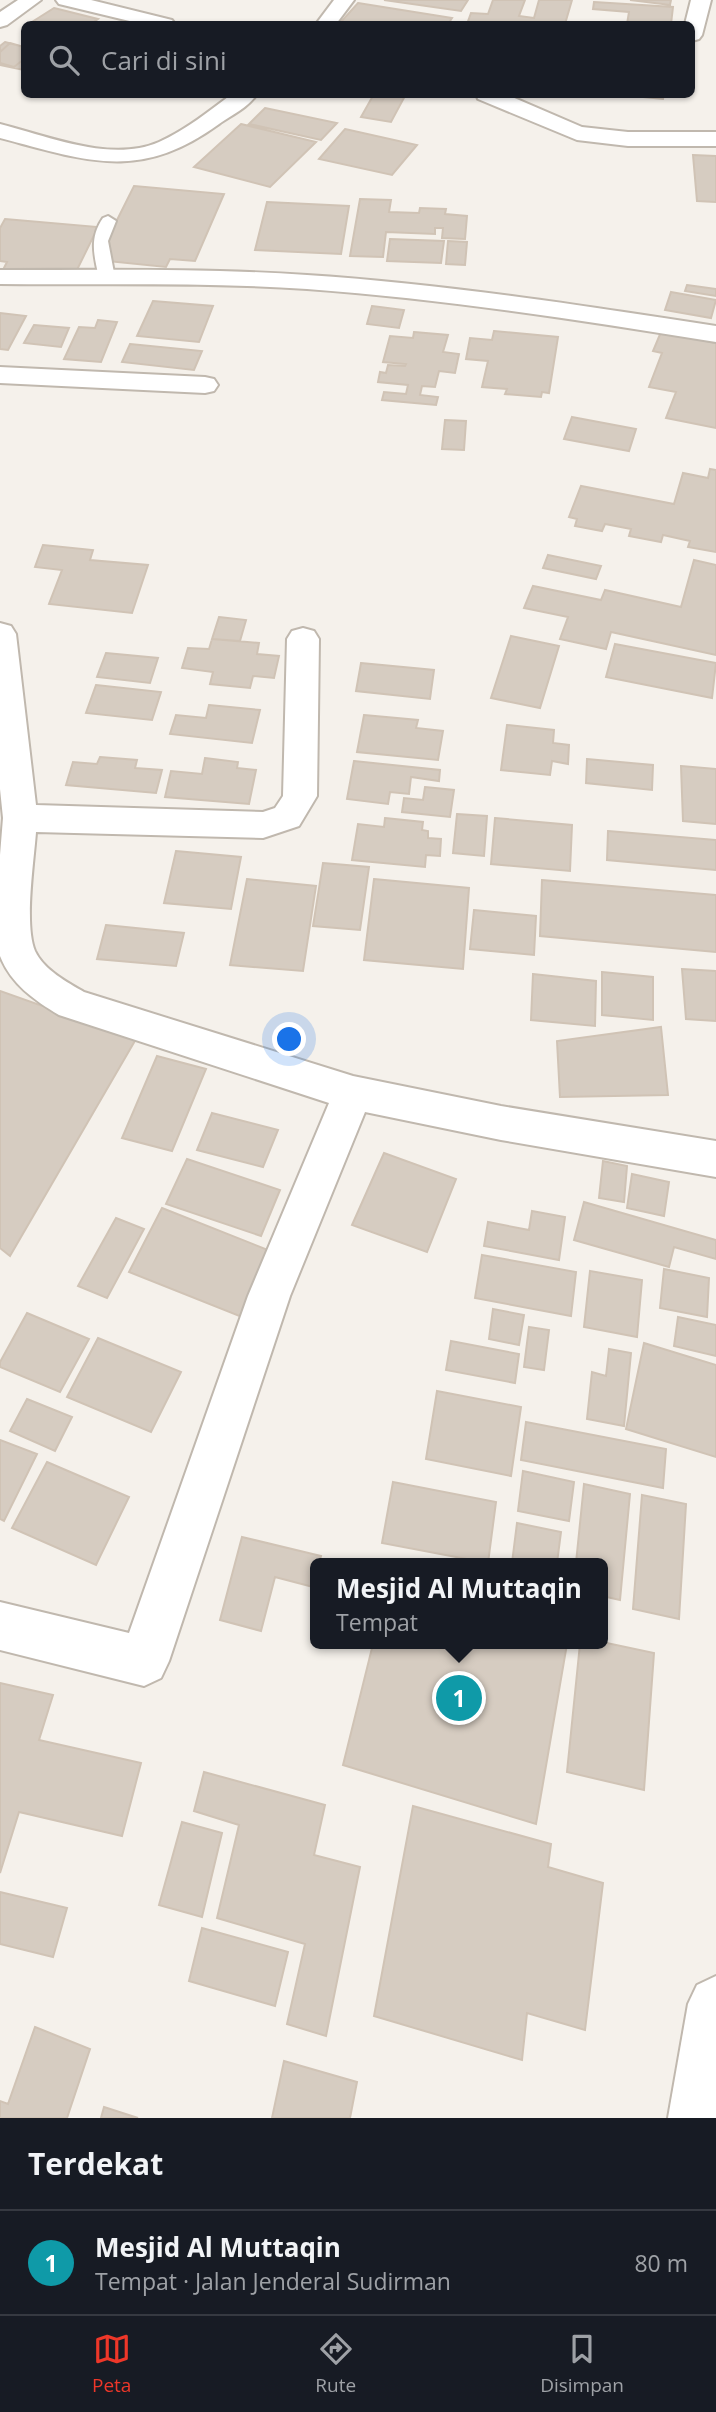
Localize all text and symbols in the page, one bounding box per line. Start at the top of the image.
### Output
search box [21,21,695,98]
icon: search [45,41,83,79]
text: Cari di sini [101,42,226,78]
your location [272,1022,306,1056]
popup [310,1558,608,1649]
text: Mesjid Al Muttaqin [336,1570,582,1606]
text: Tempat [336,1606,418,1638]
pin: 1 [436,1672,482,1724]
text: Terdekat [28,2143,163,2184]
text: Mesjid Al Muttaqin [95,2229,341,2265]
text: 1 [44,2247,58,2279]
text: 80 m [634,2247,688,2279]
text: Tempat · Jalan Jenderal Sudirman [95,2265,451,2297]
tab: Peta [92,2330,131,2398]
tab: Rute [315,2330,356,2398]
tab: Disimpan [540,2330,624,2398]

